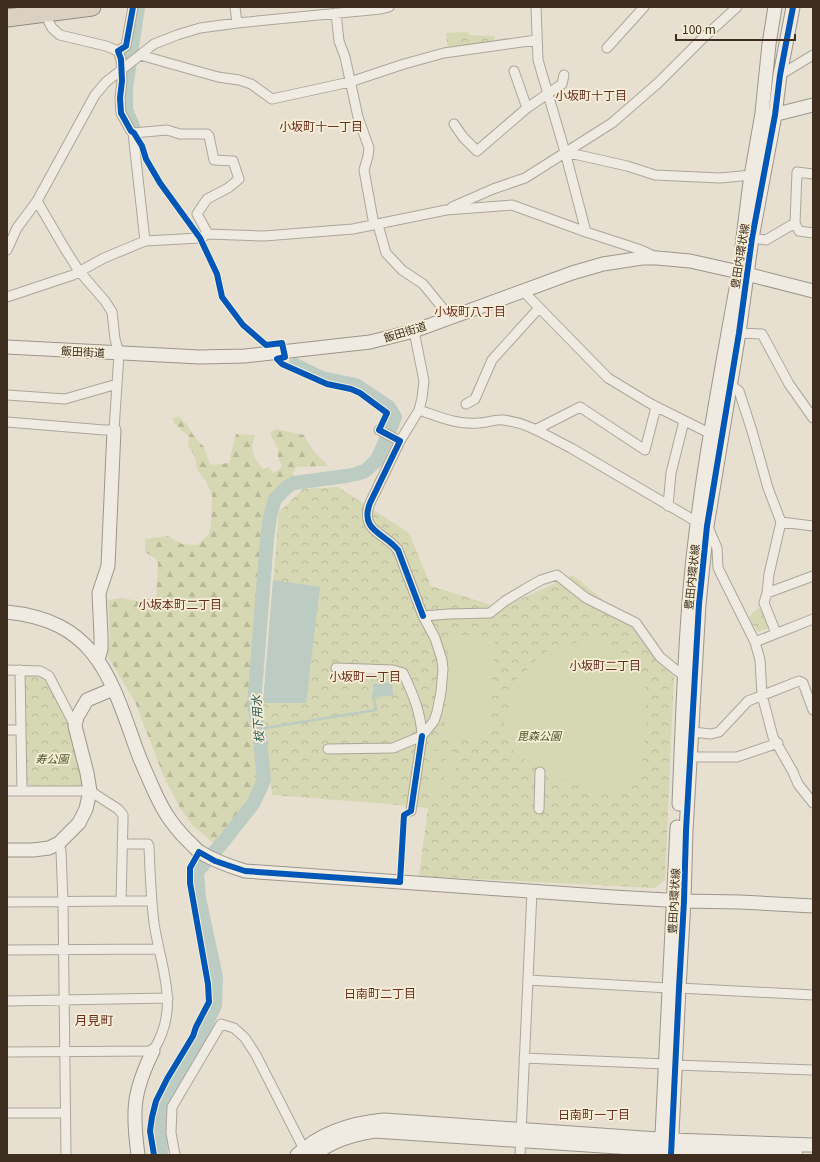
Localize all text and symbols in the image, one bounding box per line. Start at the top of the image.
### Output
scale bar [676,16,795,42]
text: 100 m [682,20,716,37]
district label: 小坂町十丁目 [555,86,627,103]
district label: 小坂町十一丁目 [279,117,363,134]
street label: 豊田内環状線 [726,222,752,290]
district label: 小坂町八丁目 [434,302,506,319]
street label: 飯田街道 [381,317,428,345]
street label: 飯田街道 [61,342,105,360]
street label: 豊田内環状線 [680,543,702,611]
district label: 小坂本町二丁目 [138,595,222,612]
district label: 小坂町二丁目 [569,656,641,673]
district label: 小坂町一丁目 [329,667,401,684]
water label: 枝下用水 [246,693,267,744]
park label: 毘森公園 [517,727,563,743]
park label: 寿公園 [36,750,70,766]
street label: 豊田内環状線 [663,868,683,934]
district label: 日南町二丁目 [344,984,416,1001]
district label: 月見町 [74,1010,114,1029]
district label: 日南町一丁目 [558,1105,630,1122]

